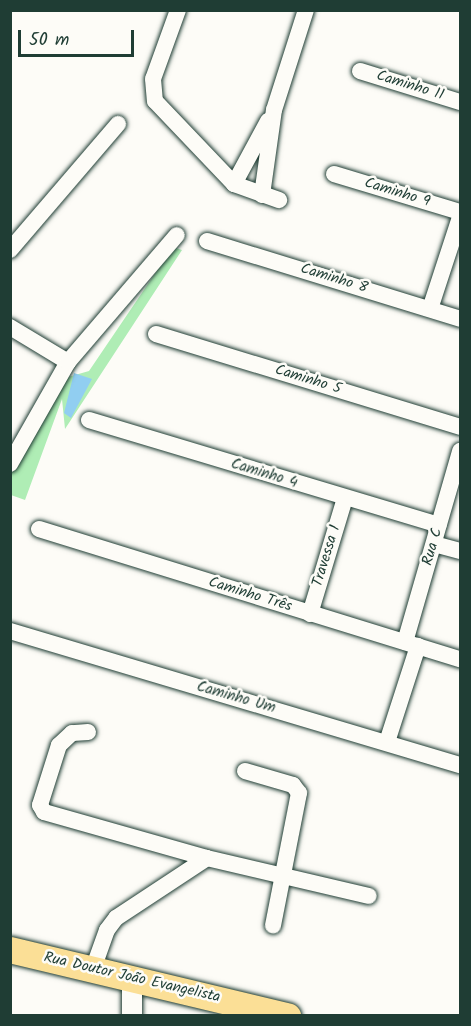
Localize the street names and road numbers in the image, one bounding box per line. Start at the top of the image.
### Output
street label: Caminho 11 [374,67,446,105]
street label: Caminho 9 [362,174,432,212]
street label: Caminho 8 [298,260,370,298]
street label: Caminho 5 [273,361,343,399]
street label: Caminho 4 [229,455,299,493]
street label: Travessa 1 [309,523,345,589]
street label: Rua C [419,526,447,568]
street label: Caminho Três [206,574,294,616]
street label: Caminho Um [194,678,278,718]
street label: Rua Doutor João Evangelista [42,949,222,1007]

